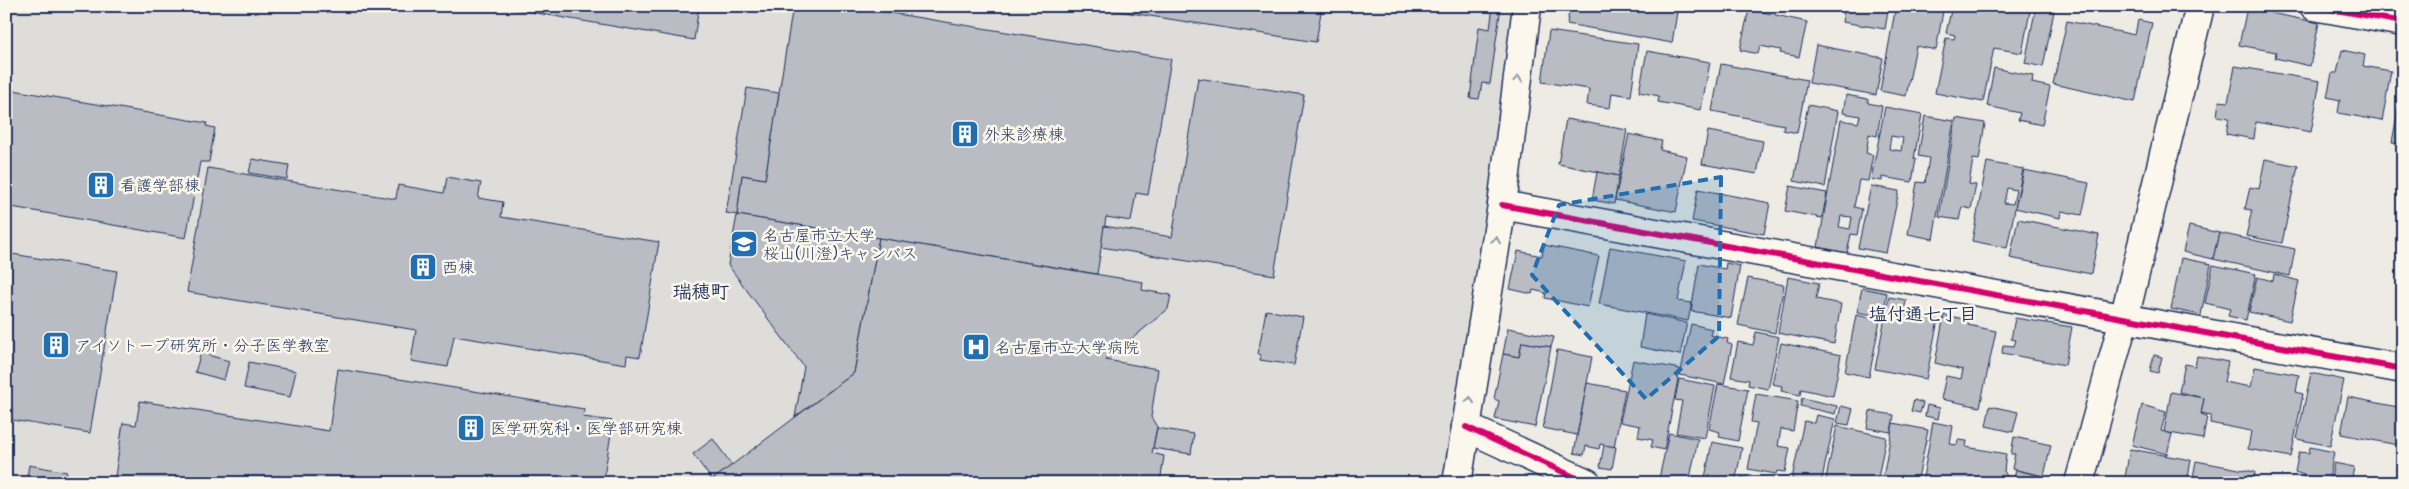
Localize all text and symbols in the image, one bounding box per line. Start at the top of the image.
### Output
one-way arrow [1512,74,1523,82]
building icon: 外来診療棟 [950,119,980,149]
place label: 外来診療棟 [984,123,1064,145]
building icon: 看護学部棟 [86,170,116,200]
place label: 看護学部棟 [120,174,200,196]
place label: 名古屋市立大学 桜山(川澄)キャンパス [763,224,918,264]
school or university icon: 名古屋市立大学 桜山(川澄)キャンパス [729,229,759,259]
one-way arrow [1490,235,1501,243]
building icon: 西棟 [408,252,438,282]
place label: 西棟 [442,256,474,278]
district label: 瑞穂町 [672,278,730,304]
district label: 塩付通七丁目 [1869,301,1977,326]
building icon: アイソトープ研究所・分子医学教室 [41,330,71,360]
hospital icon: 名古屋市立大学病院 [961,332,991,362]
place label: アイソトープ研究所・分子医学教室 [75,334,329,356]
place label: 名古屋市立大学病院 [995,336,1139,358]
one-way arrow [1464,396,1475,404]
building icon: 医学研究科・医学部研究棟 [456,413,486,443]
place label: 医学研究科・医学部研究棟 [490,417,682,439]

